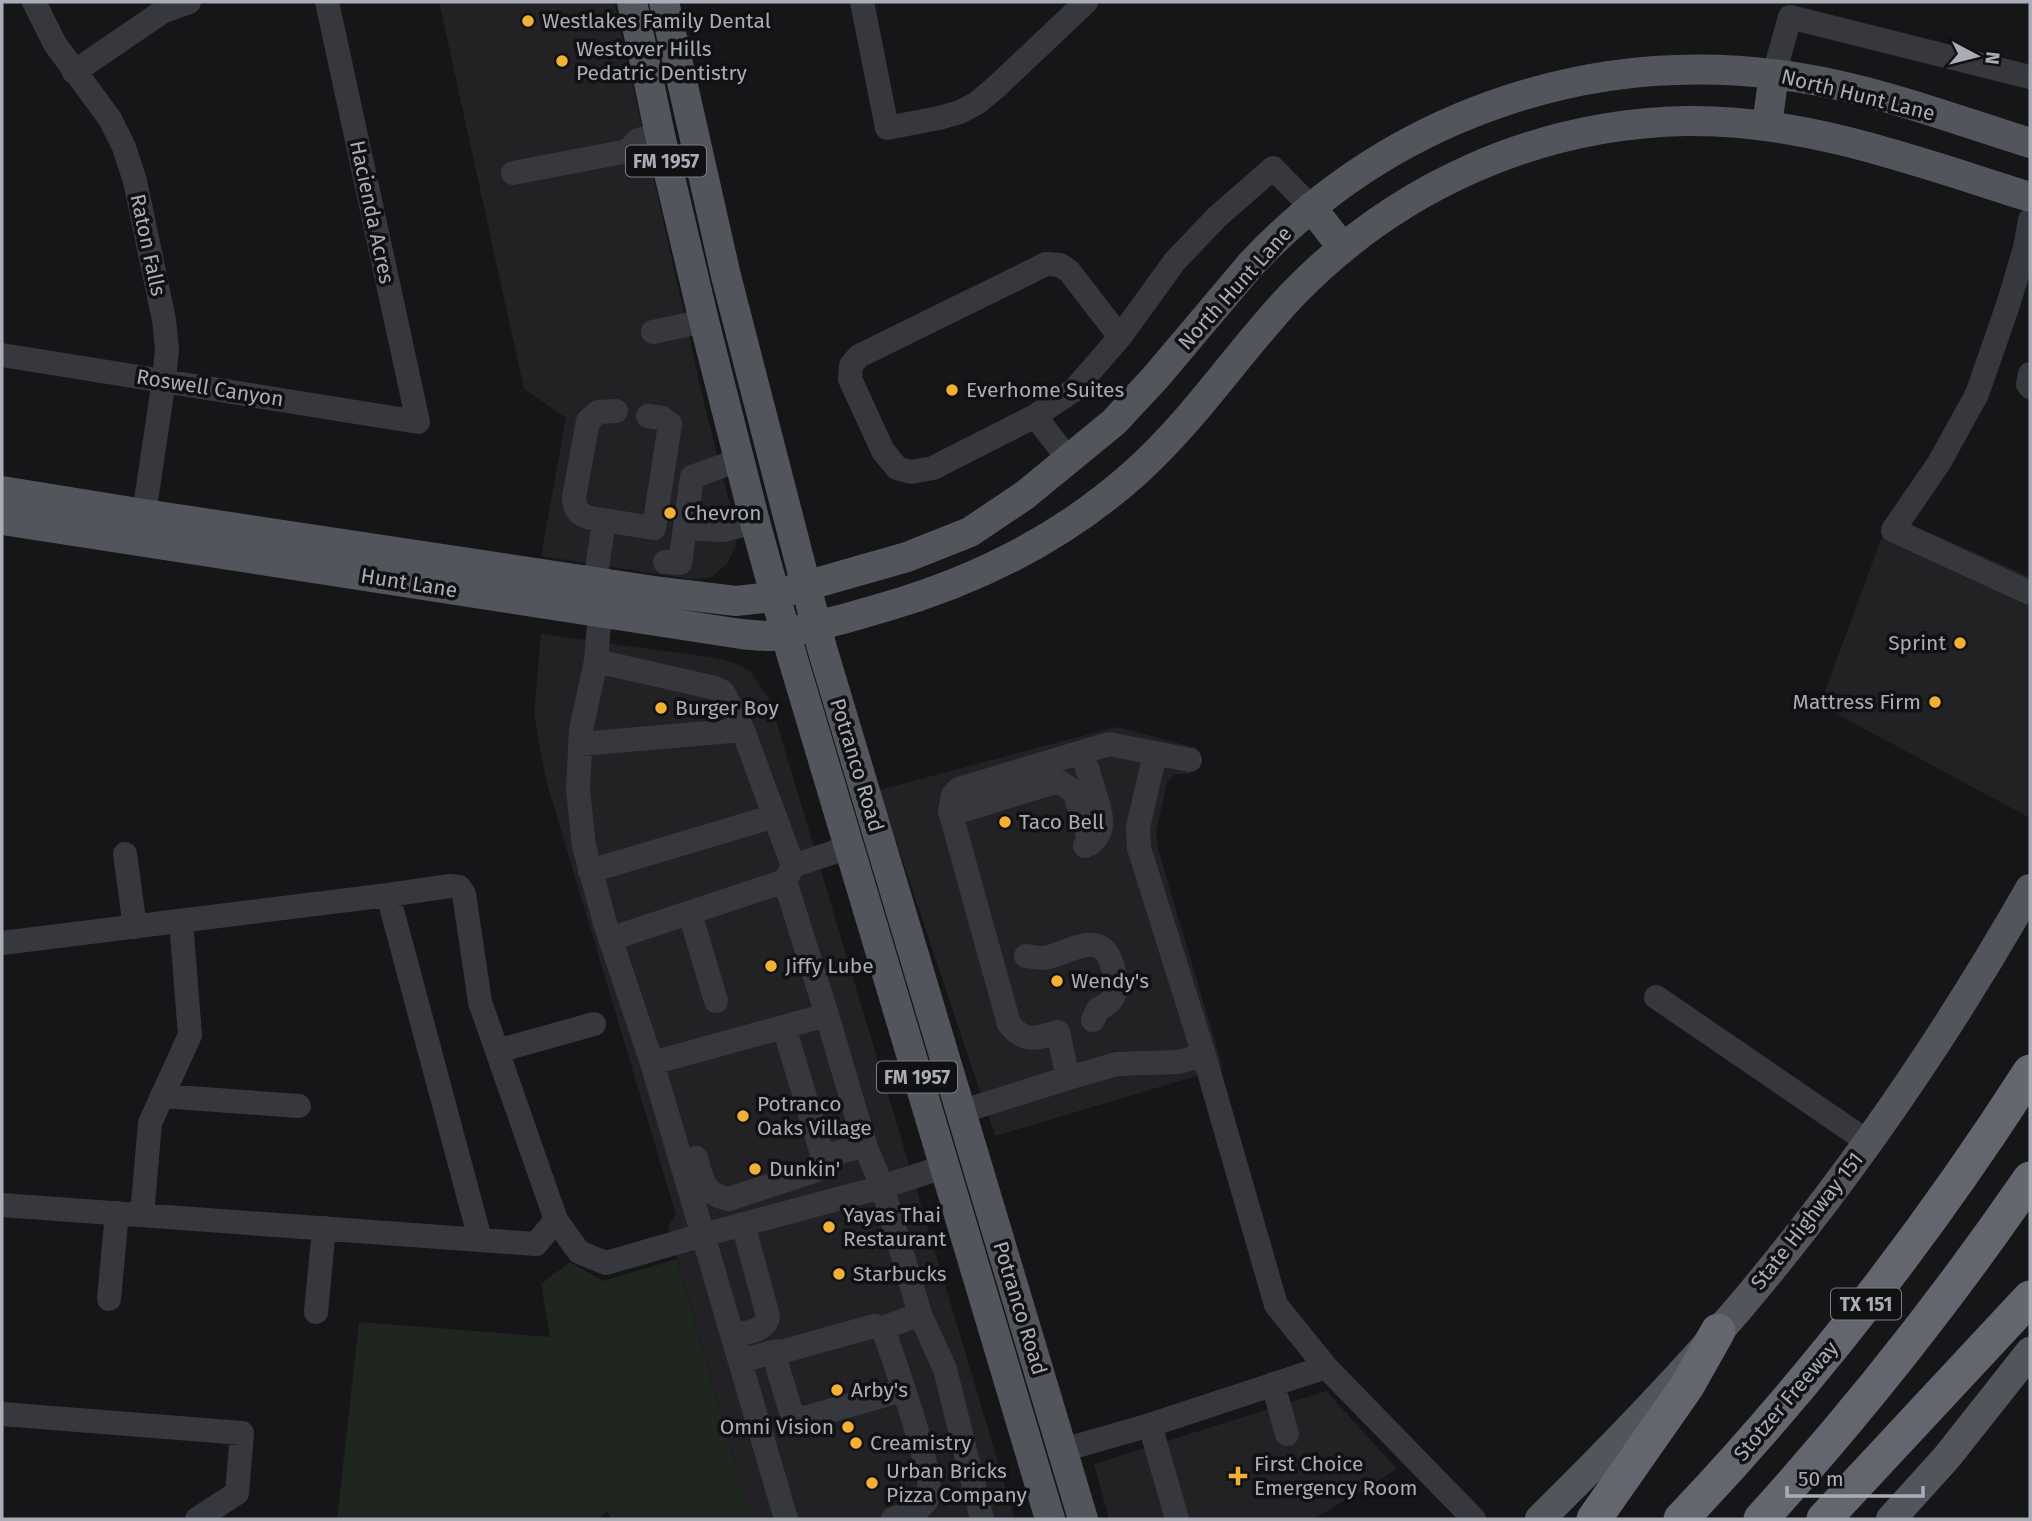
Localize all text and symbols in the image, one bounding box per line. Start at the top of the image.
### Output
place label: Westlakes Family Dental [542,8,771,34]
marker: Westlakes Family Dental [520,13,536,29]
north arrow [1941,21,2011,91]
place label: Westover Hills Pedatric Dentistry [576,36,747,86]
text: N [1980,50,2005,66]
marker: Westover Hills Pedatric Dentistry [554,53,570,69]
street label: North Hunt Lane [1778,63,1938,127]
street label: Hacienda Acres [344,138,400,286]
road number: FM 1957 [626,146,706,176]
street label: Raton Falls [125,192,172,299]
street label: North Hunt Lane [1173,221,1297,355]
street label: Roswell Canyon [135,364,285,412]
place label: Everhome Suites [966,377,1124,403]
marker: Everhome Suites [944,382,960,398]
place label: Chevron [684,500,762,526]
marker: Chevron [662,505,678,521]
street label: Hunt Lane [359,563,459,603]
place label: Sprint [1888,630,1946,656]
marker: Sprint [1952,635,1968,651]
place label: Mattress Firm [1793,689,1921,715]
marker: Mattress Firm [1927,694,1943,710]
place label: Burger Boy [675,695,779,721]
street label: Potranco Road [824,695,890,835]
marker: Burger Boy [653,700,669,716]
place label: Taco Bell [1019,809,1104,835]
marker: Taco Bell [997,814,1013,830]
place label: Jiffy Lube [785,953,874,979]
marker: Jiffy Lube [763,958,779,974]
place label: Wendy's [1071,968,1149,994]
marker: Wendy's [1049,973,1065,989]
road number: FM 1957 [877,1062,957,1092]
place label: Potranco Oaks Village [757,1091,872,1141]
marker: Potranco Oaks Village [735,1108,751,1124]
street label: State Highway 151 [1745,1147,1869,1295]
place label: Dunkin' [769,1156,840,1182]
marker: Dunkin' [747,1161,763,1177]
place label: Yayas Thai Restaurant [843,1202,947,1252]
marker: Yayas Thai Restaurant [821,1219,837,1235]
street label: Potranco Road [987,1238,1053,1378]
place label: Starbucks [853,1261,947,1287]
marker: Starbucks [831,1266,847,1282]
road number: TX 151 [1831,1288,1901,1320]
street label: Stotzer Freeway [1728,1335,1844,1466]
place label: Arby's [851,1377,908,1403]
marker: Arby's [829,1382,845,1398]
place label: Omni Vision [720,1414,834,1440]
marker: Omni Vision [840,1419,856,1435]
place label: Creamistry [870,1430,972,1456]
marker: Creamistry [848,1435,864,1451]
place label: First Choice Emergency Room [1254,1451,1417,1501]
scale bar [1787,1454,1924,1498]
place label: Urban Bricks Pizza Company [886,1458,1028,1508]
marker: First Choice Emergency Room [1228,1466,1248,1486]
text: 50 m [1798,1466,1844,1492]
marker: Urban Bricks Pizza Company [864,1475,880,1491]

